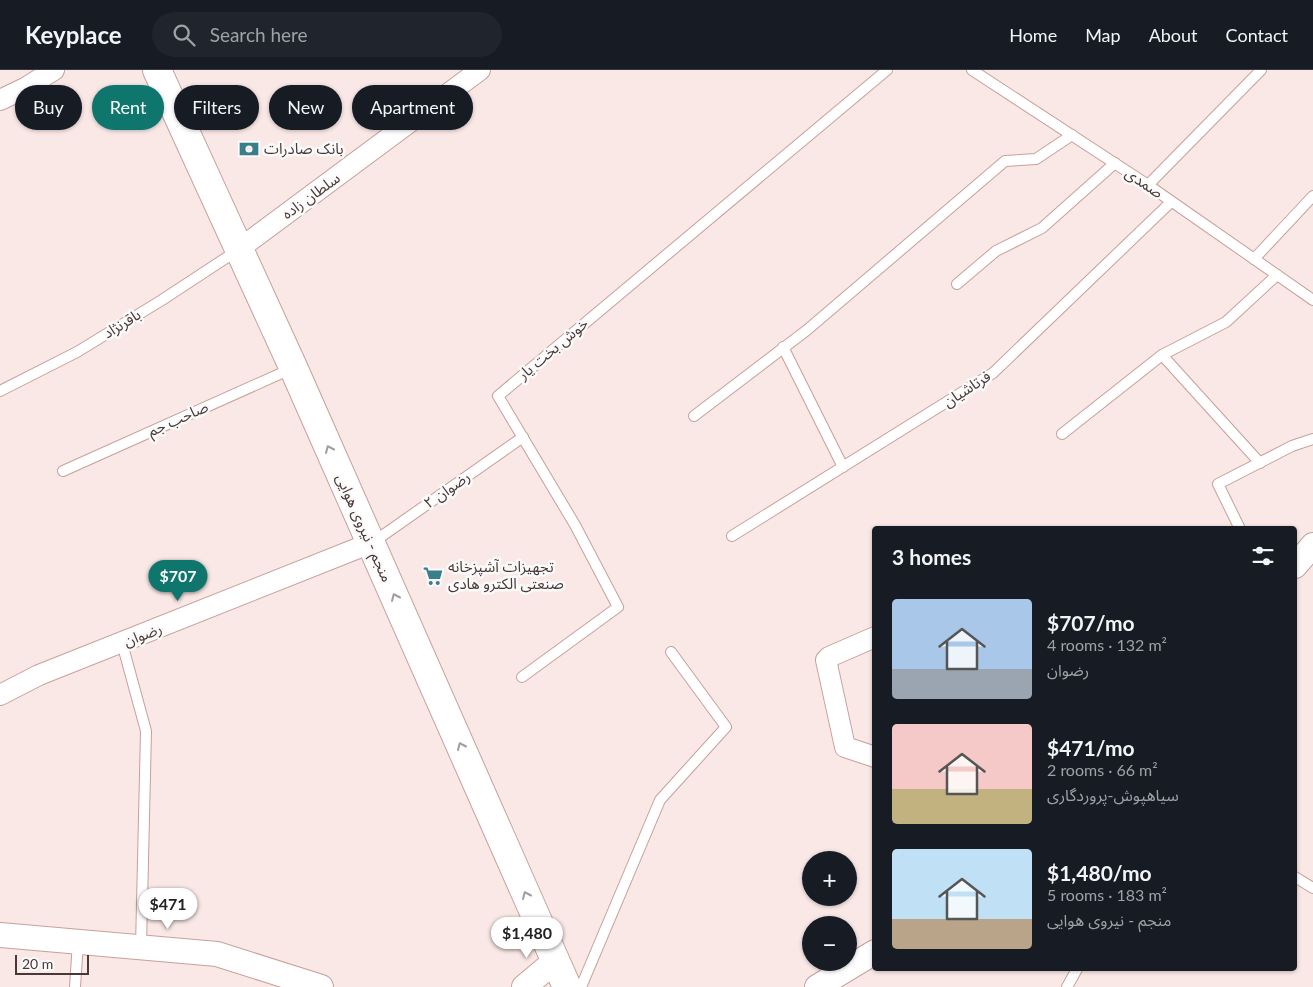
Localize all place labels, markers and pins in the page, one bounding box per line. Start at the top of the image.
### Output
bank icon: بانک صادرات [238,138,260,160]
place label: بانک صادرات [264,139,344,158]
place label: تجهیزات آشپزخانه صنعتی الکترو هادی [448,557,564,593]
pin: $707 [148,560,208,602]
supermarket icon: تجهیزات آشپزخانه صنعتی الکترو هادی [422,565,444,587]
pin: $471 [138,888,198,930]
pin: $1,480 [486,916,568,959]

